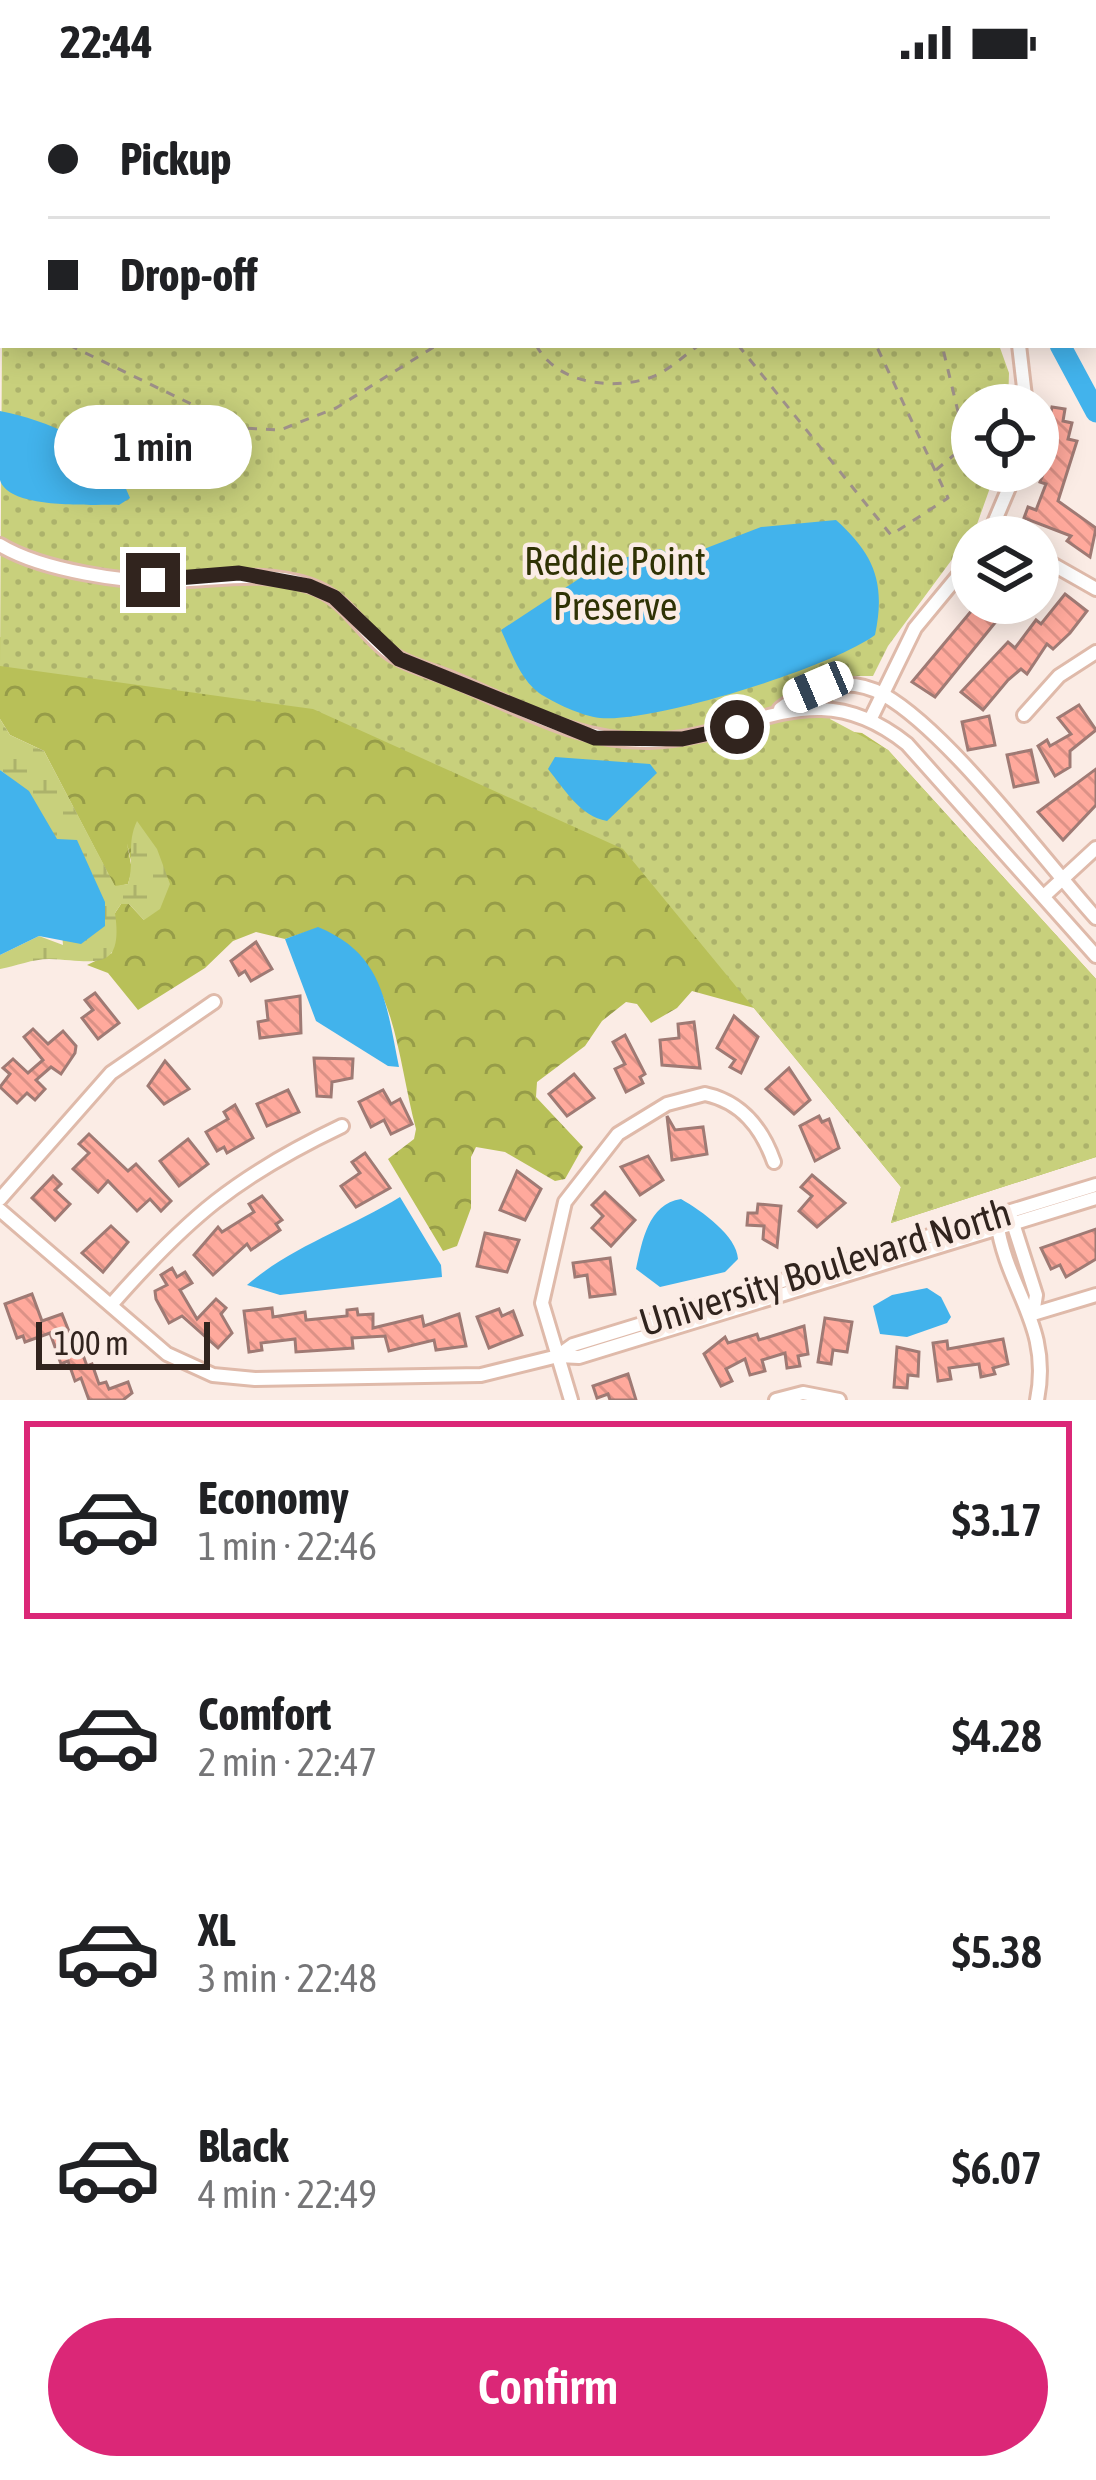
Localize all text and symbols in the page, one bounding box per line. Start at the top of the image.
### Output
text: 22:44 [60,16,153,68]
text: Pickup [120,133,231,185]
text: Drop-off [120,249,258,301]
map controls [951,384,1059,624]
button: locate [951,384,1059,492]
callout: 1 min [54,406,252,490]
text: 1 min [113,425,193,469]
button: layers [951,516,1059,624]
park label: Reddie Point Preserve [524,539,706,628]
route end [126,553,180,607]
car [778,656,858,718]
route start [710,700,764,754]
street label: University Boulevard North [634,1190,1016,1344]
scale bar [36,1316,210,1369]
text: 100 m [54,1324,129,1362]
icon: car [54,1466,162,1574]
text: Economy [198,1472,349,1524]
text: $3.17 [952,1494,1042,1546]
text: 1 min · 22:46 [198,1524,377,1568]
icon: car [54,1682,162,1790]
text: Comfort [198,1688,331,1740]
text: $4.28 [952,1710,1042,1762]
text: 2 min · 22:47 [198,1740,377,1784]
icon: car [54,1898,162,2006]
text: XL [198,1904,236,1956]
text: $5.38 [952,1926,1042,1978]
text: 3 min · 22:48 [198,1956,377,2000]
icon: car [54,2114,162,2222]
text: Black [198,2120,289,2172]
text: $6.07 [952,2142,1042,2194]
text: 4 min · 22:49 [198,2172,377,2216]
button: Confirm [48,2318,1048,2456]

